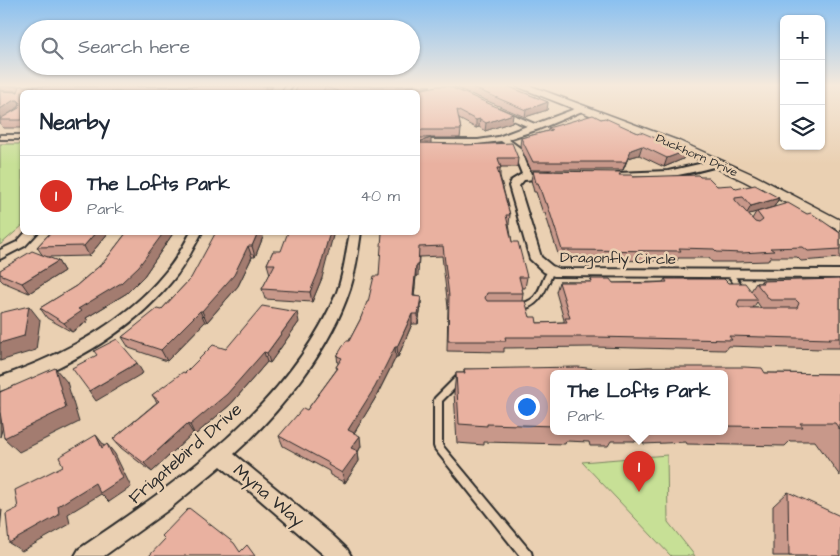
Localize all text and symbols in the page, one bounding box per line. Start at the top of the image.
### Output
map controls [780,15,825,150]
button: + [780,15,825,60]
search box [20,20,420,75]
icon: search [38,34,66,62]
text: Search here [78,34,190,61]
button: − [780,60,825,105]
button: layers [780,105,825,150]
text: Nearby [40,108,110,137]
street label: Duckhorn Drive [653,130,741,181]
text: The Lofts Park [87,171,230,198]
text: 1 [55,185,57,207]
text: 40 m [360,185,400,207]
text: Park [87,198,124,220]
street label: Dragonfly Circle [560,247,676,271]
popup [550,370,728,435]
text: The Lofts Park [567,378,711,405]
your location [514,394,540,420]
street label: Frigatebird Drive [123,397,248,511]
text: Park [567,405,604,427]
pin: 1 [623,451,655,492]
street label: Myna Way [227,458,310,533]

